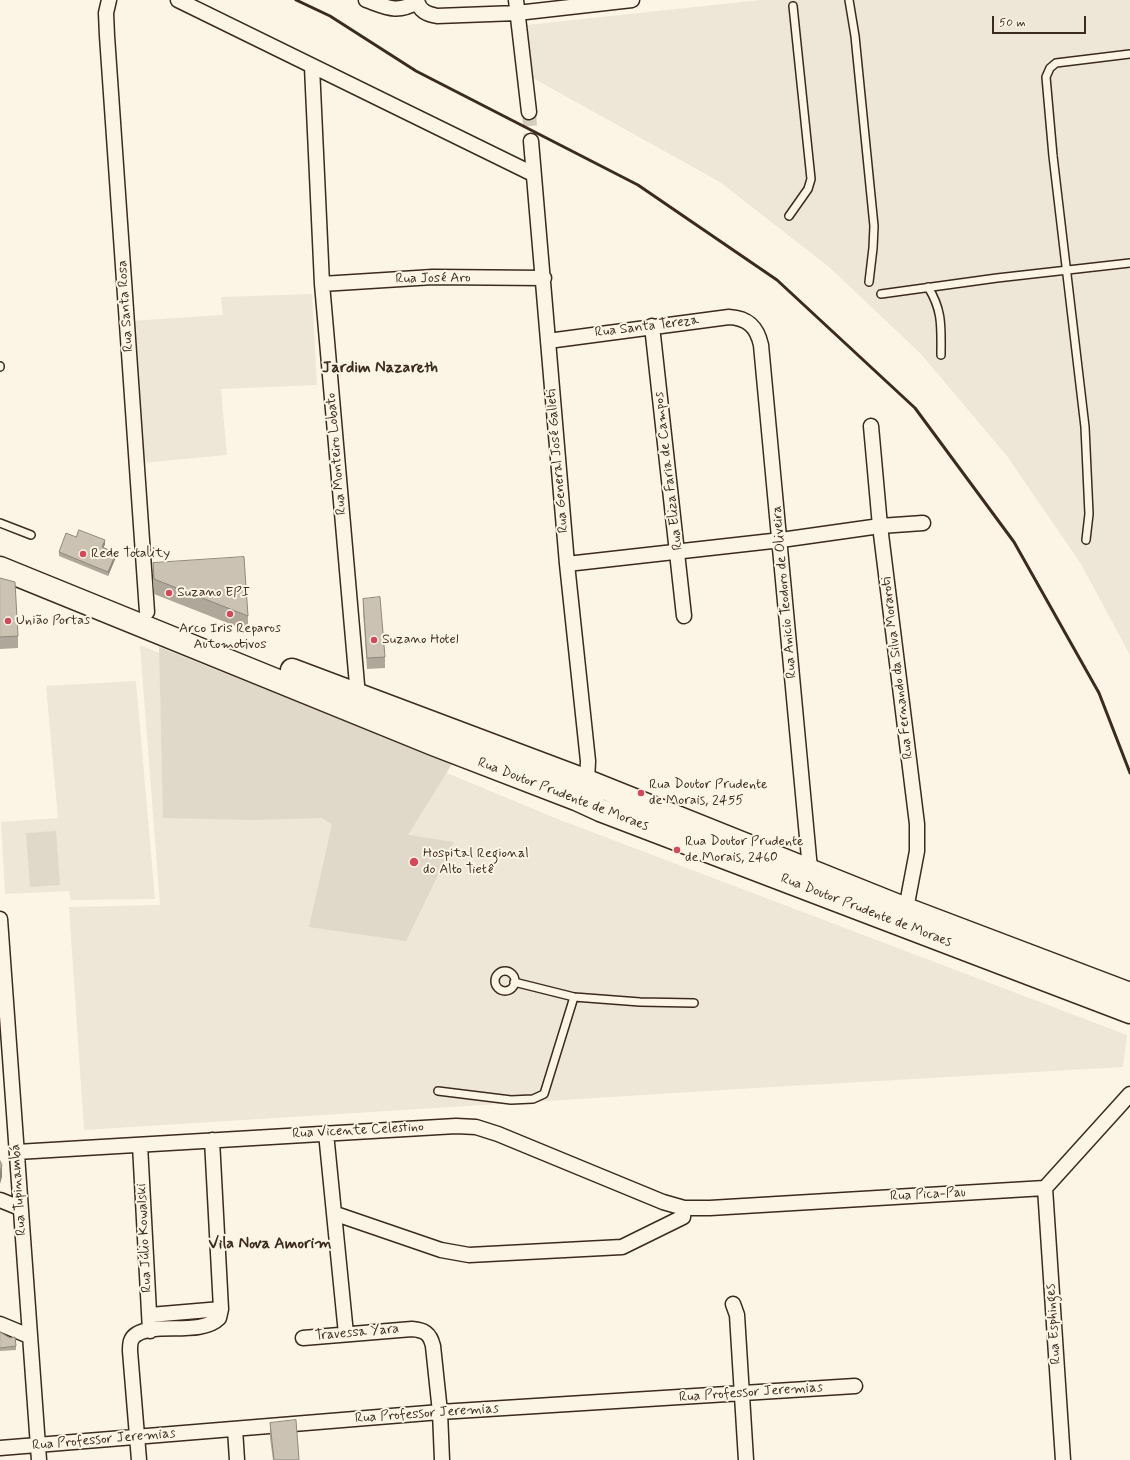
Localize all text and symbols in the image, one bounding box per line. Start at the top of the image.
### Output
scale bar [994,8,1088,34]
text: 50 m [999,15,1026,31]
street label: Rua Santa Rosa [114,260,138,352]
street label: Rua José Aro [395,270,471,288]
street label: Rua Santa Tereza [594,312,700,342]
district label: Jardim Nazareth [322,359,438,379]
street label: Rua General José Galleti [543,388,573,534]
street label: Rua Eliza Faria de Campos [651,391,687,551]
street label: Rua Monteiro Lobato [323,392,351,516]
street label: Rua Anicio Teodoro de Oliveira [769,505,801,679]
place label: Rede Totality [91,546,170,562]
marker: Rede Totality [78,549,88,559]
street label: Rua Fernando da Silva Moraroti [878,576,918,760]
place label: Suzano EPI [177,585,250,601]
marker: Suzano EPI [164,588,174,598]
marker: Arco Iris Reparos Automotivos [225,609,235,619]
place label: União Portas [16,613,90,629]
marker: União Portas [3,616,13,626]
place label: Arco Iris Reparos Automotivos [179,621,281,654]
place label: Suzano Hotel [382,632,459,648]
marker: Suzano Hotel [369,635,379,645]
street label: Rua Doutor Prudente de Moraes [475,755,651,835]
place label: Rua Doutor Prudente de Morais, 2455 [649,777,767,810]
marker: Rua Doutor Prudente de Morais, 2455 [636,788,646,798]
place label: Rua Doutor Prudente de Morais, 2460 [685,834,803,866]
marker: Rua Doutor Prudente de Morais, 2460 [672,845,682,855]
place label: Hospital Regional do Alto Tietê [423,846,529,878]
marker: Hospital Regional do Alto Tietê [408,856,420,868]
street label: Rua Doutor Prudente de Moraes [778,871,954,951]
street label: Rua Vicente Celestino [292,1119,424,1143]
street label: Rua Tupinambá [7,1144,31,1236]
street label: Rua Júlio Kowalski [134,1183,156,1293]
street label: Rua Pica-Pau [890,1185,966,1205]
district label: Vila Nova Amorim [208,1235,332,1255]
street label: Rua Esphinges [1043,1283,1065,1365]
street label: Travessa Yara [314,1321,400,1345]
street label: Rua Professor Jeremias [679,1380,823,1406]
street label: Rua Professor Jeremias [355,1401,499,1427]
street label: Rua Professor Jeremias [32,1425,176,1455]

